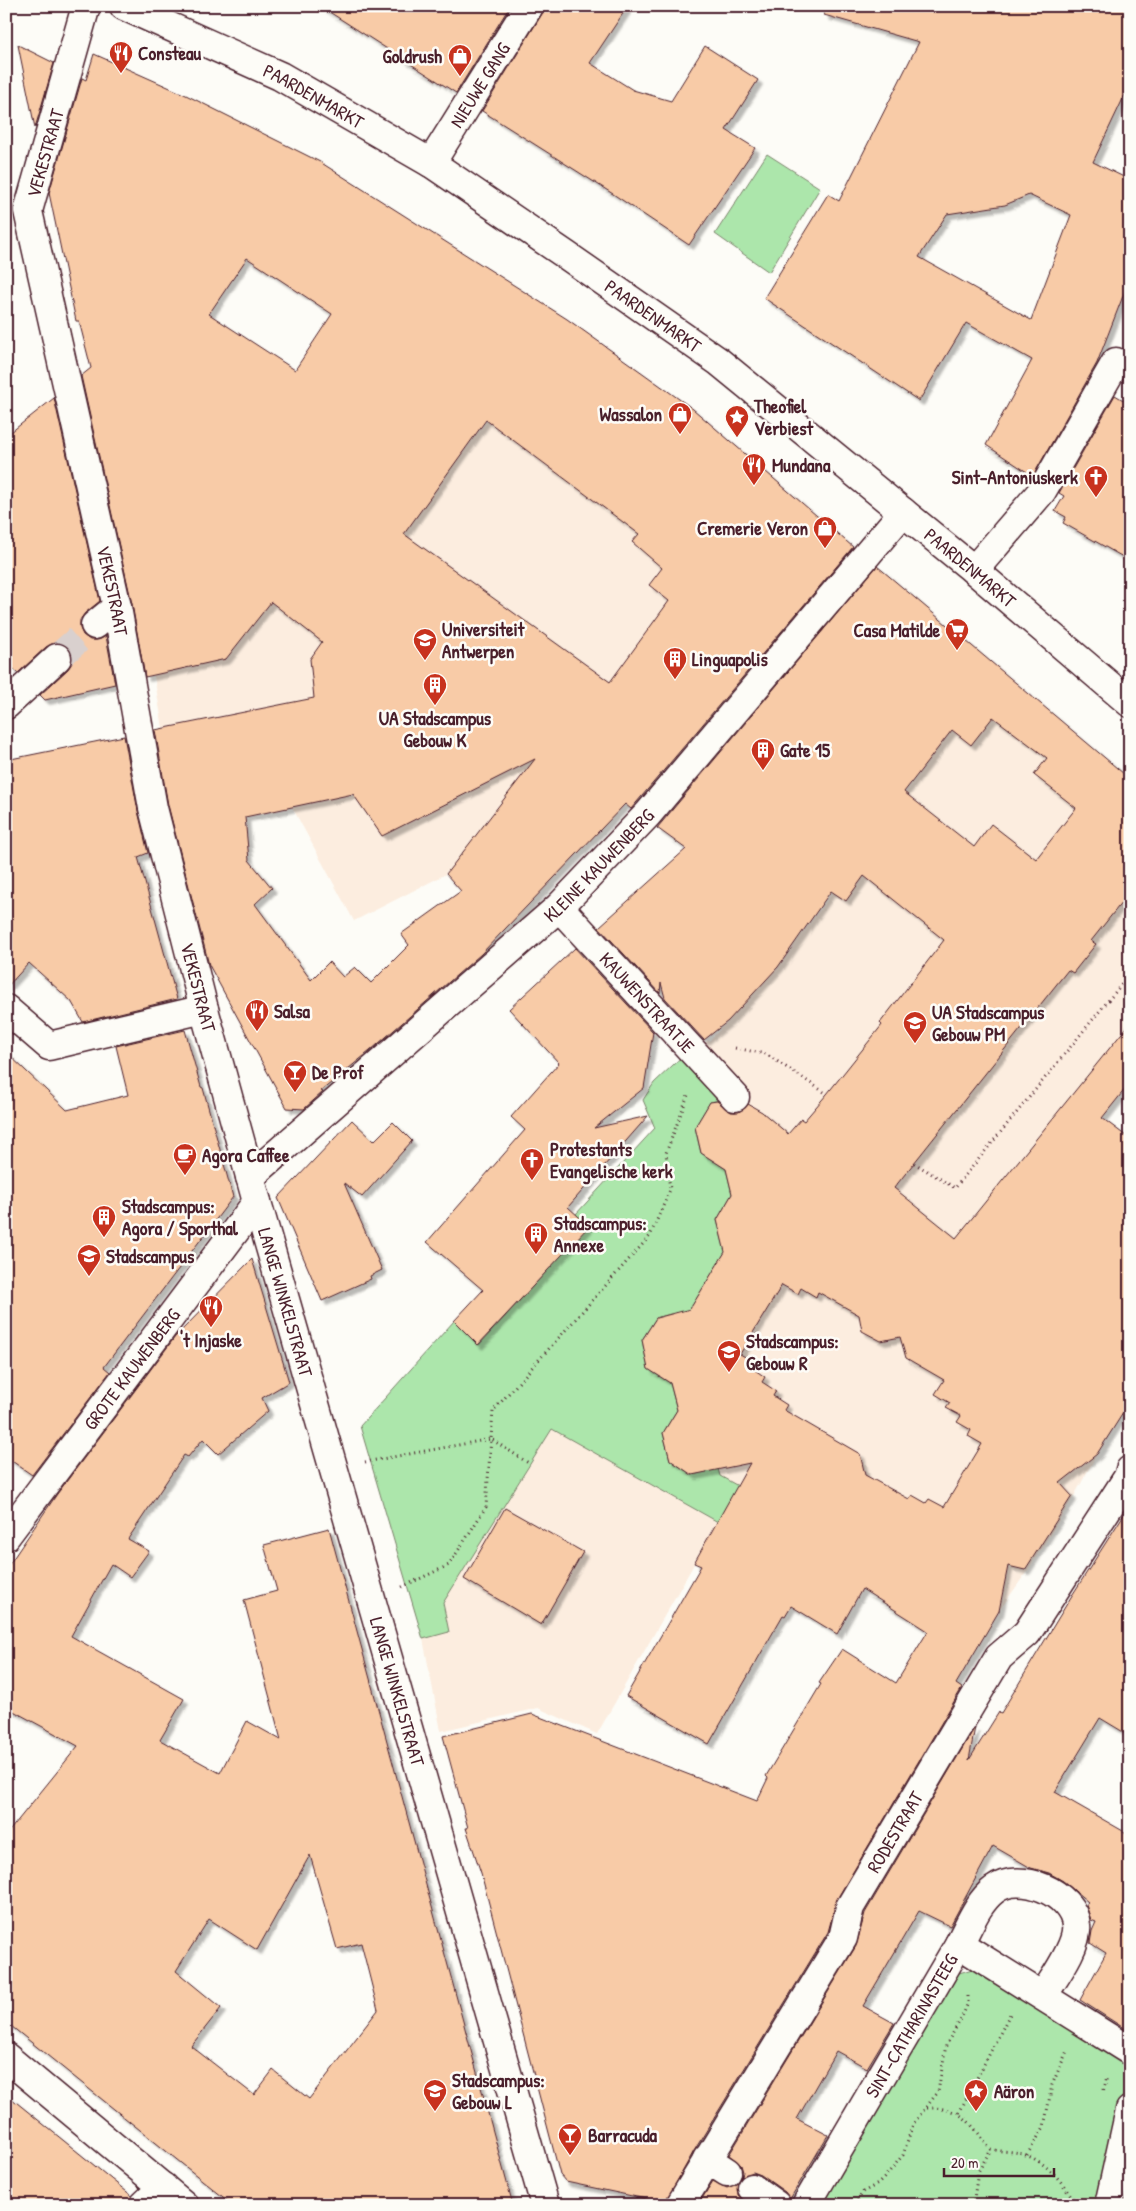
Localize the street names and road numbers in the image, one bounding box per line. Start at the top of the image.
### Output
street label: NIEUWE GANG [443,38,516,132]
street label: PAARDENMARKT [259,57,370,135]
street label: VEKESTRAAT [20,105,70,200]
street label: PAARDENMARKT [600,273,708,359]
street label: PAARDENMARKT [919,522,1023,614]
street label: VEKESTRAAT [91,543,135,639]
street label: KLEINE KAUWENBERG [538,803,660,928]
street label: VEKESTRAAT [175,940,223,1036]
street label: KAUWENSTRAATJE [594,946,701,1059]
street label: LANGE WINKELSTRAAT [252,1225,320,1381]
street label: GROTE KAUWENBERG [77,1303,186,1435]
street label: LANGE WINKELSTRAAT [364,1614,432,1770]
street label: RODESTRAAT [860,1786,930,1877]
street label: SINT-CATHARINASTEEG [859,1949,964,2102]

